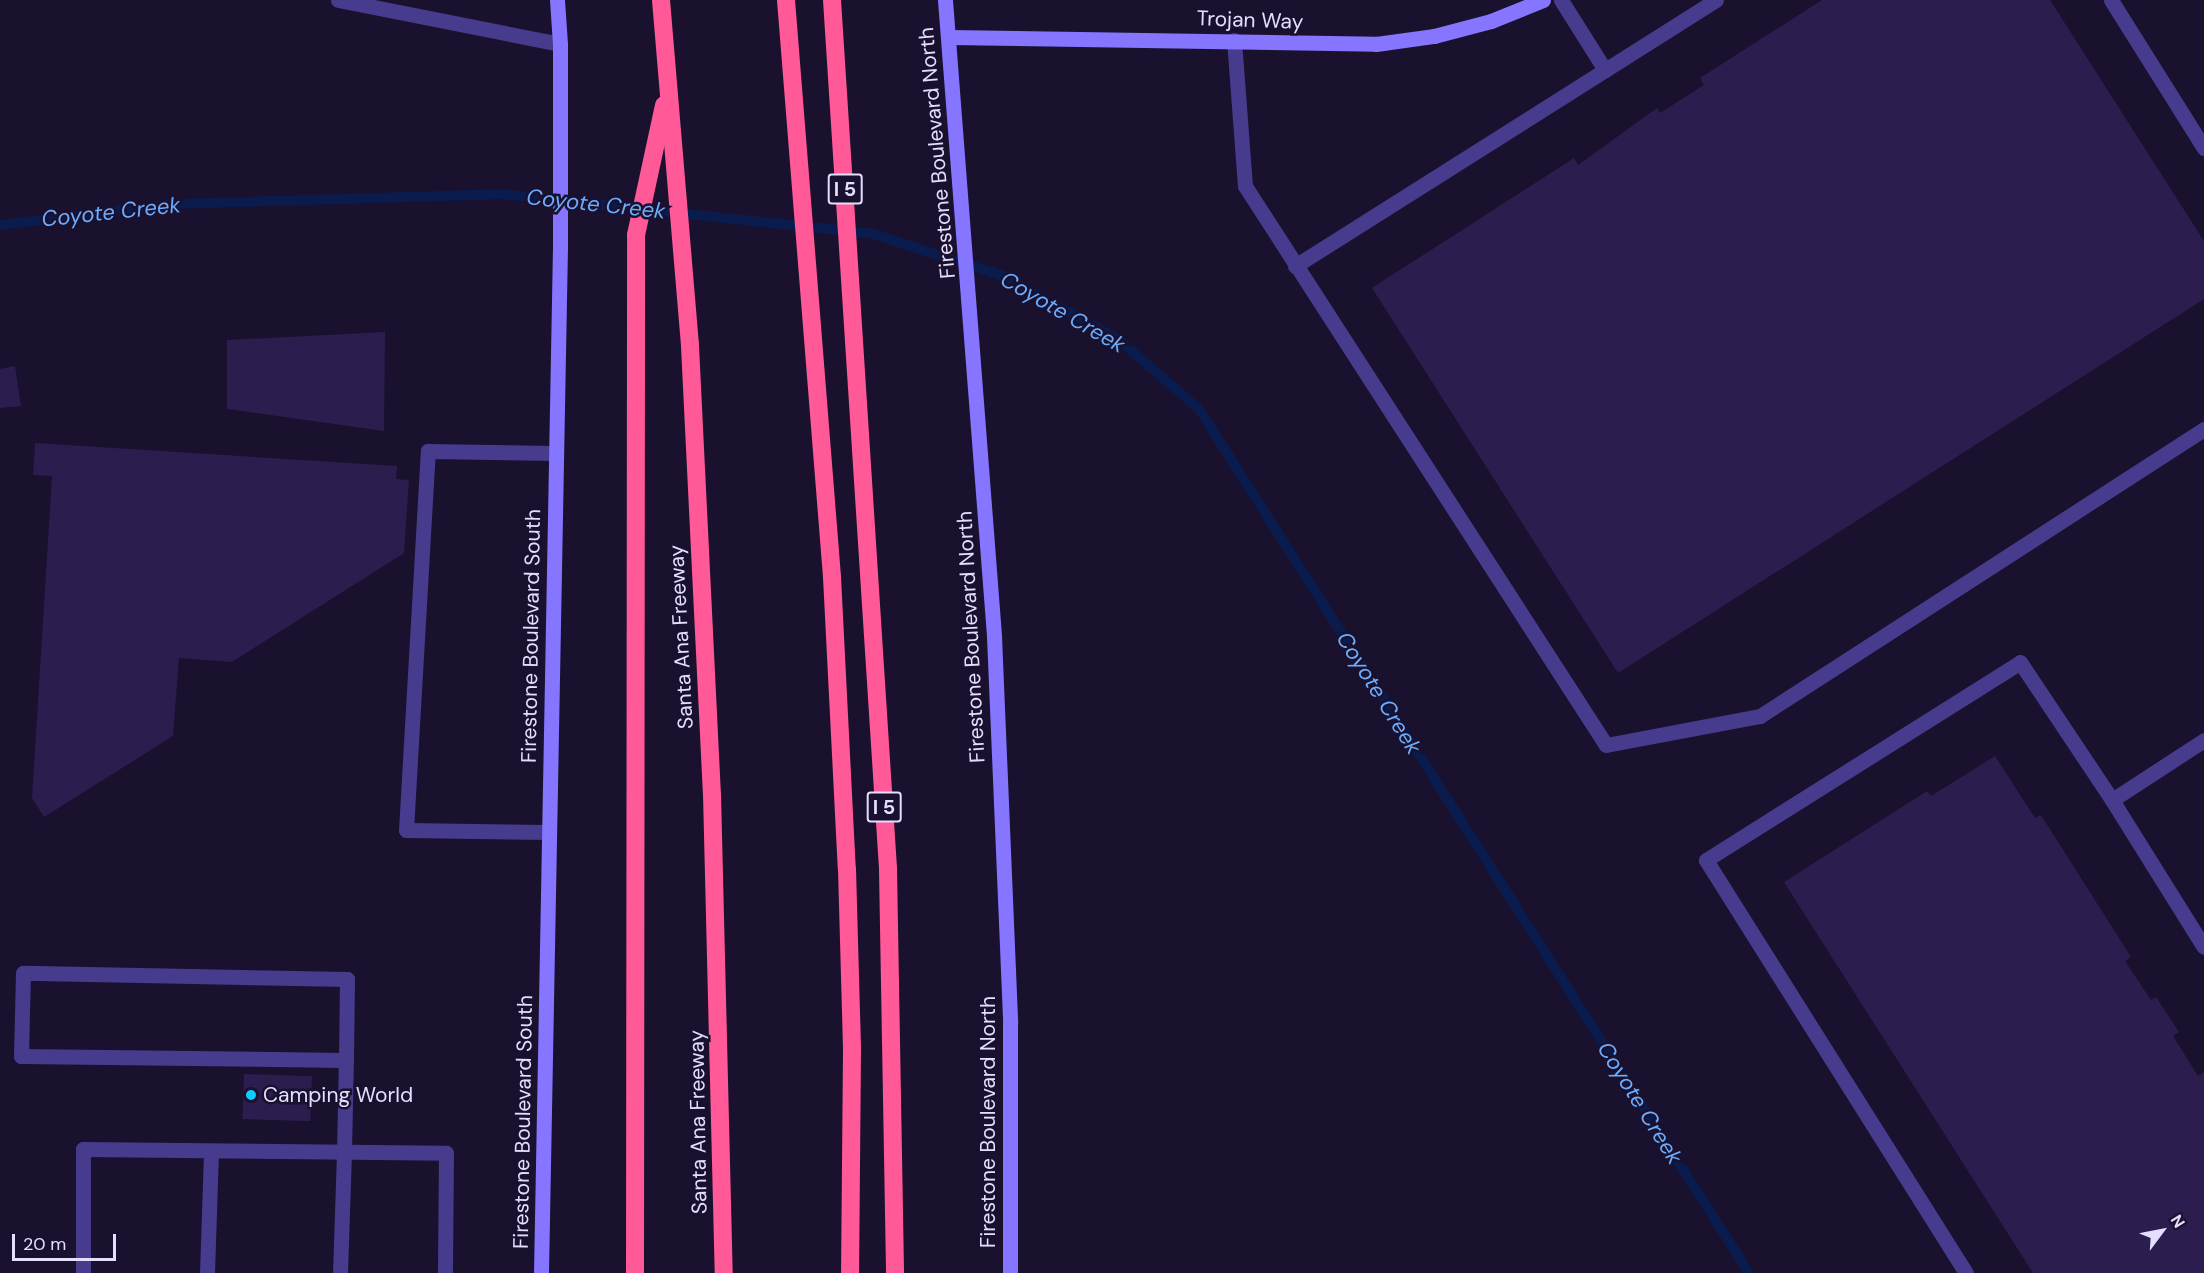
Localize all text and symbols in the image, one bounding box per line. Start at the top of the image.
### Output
street label: Trojan Way [1196,6,1304,34]
street label: Firestone Boulevard North [913,26,961,280]
road number: I 5 [827,172,863,206]
water label: Coyote Creek [525,184,667,224]
water label: Coyote Creek [40,192,182,232]
water label: Coyote Creek [996,266,1130,358]
street label: Firestone Boulevard South [516,509,546,763]
street label: Firestone Boulevard North [952,510,990,764]
street label: Santa Ana Freeway [664,544,698,730]
water label: Coyote Creek [1331,627,1427,759]
road number: I 5 [866,790,902,824]
street label: Firestone Boulevard South [508,995,538,1249]
street label: Firestone Boulevard North [975,996,1001,1248]
street label: Santa Ana Freeway [684,1030,712,1214]
water label: Coyote Creek [1592,1037,1688,1169]
place label: Camping World [263,1082,413,1108]
marker: Camping World [244,1088,258,1102]
north arrow [2132,1201,2192,1261]
text: N [2166,1211,2190,1232]
scale bar [15,1222,118,1260]
text: 20 m [23,1232,66,1256]

